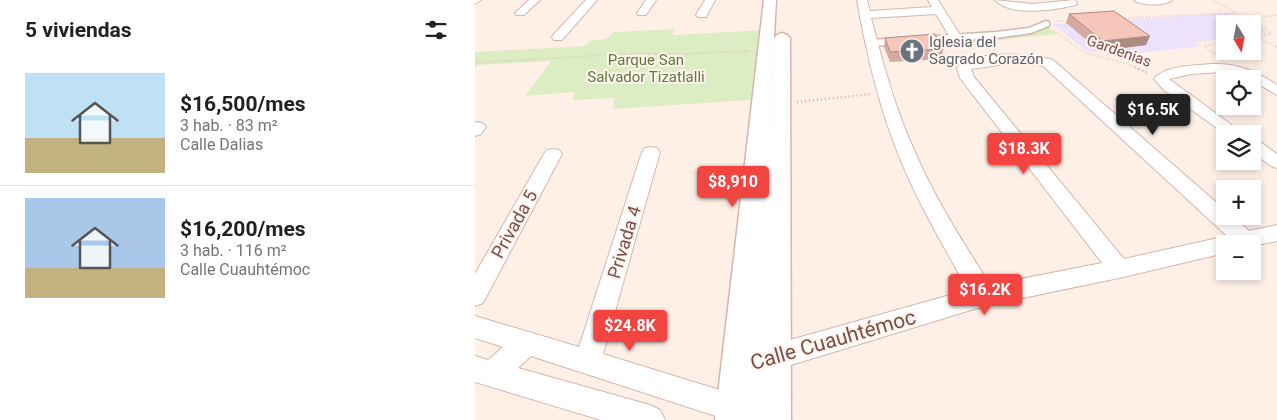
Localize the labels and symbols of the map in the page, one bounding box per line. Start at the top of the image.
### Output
north arrow [1216,15,1261,60]
street label: Gardenias [1084,31,1154,71]
place label: Iglesia del Sagrado Corazón [929,33,1044,68]
church icon: Iglesia del Sagrado Corazón [899,38,925,64]
park label: Parque San Salvador Tizatlalli [587,51,705,86]
pin: $16.5K [1112,94,1194,136]
pin: $18.3K [983,132,1065,175]
pin: $8,910 [692,166,774,208]
street label: Privada 5 [487,186,541,262]
street label: Privada 4 [603,203,645,281]
pin: $16.2K [944,274,1026,316]
street label: Calle Cuauhtémoc [748,305,918,375]
pin: $24.8K [589,310,671,352]

